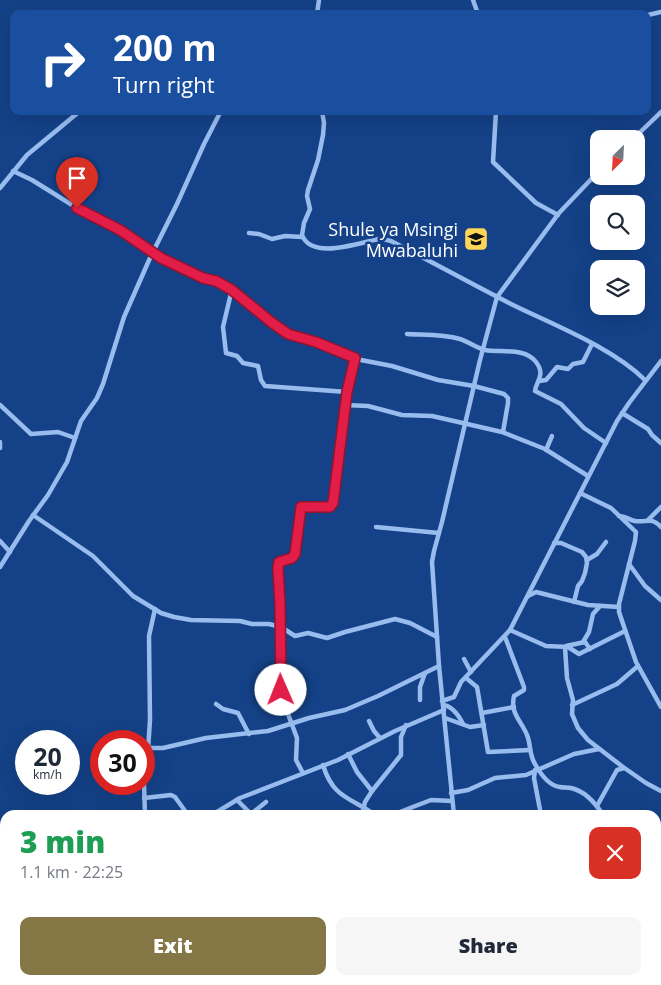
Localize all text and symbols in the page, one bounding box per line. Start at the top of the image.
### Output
text: 200 m [113,24,217,71]
icon: right [30,30,95,95]
text: Turn right [113,69,215,99]
north arrow [590,130,645,185]
map controls [590,130,645,315]
pin [56,157,98,208]
icon: arrive [63,164,91,192]
button: search [590,195,645,250]
place label: Shule ya Msingi Mwabaluhi [328,217,458,262]
school or university icon: Shule ya Msingi Mwabaluhi [463,226,489,252]
button: layers [590,260,645,315]
position arrow [254,663,306,715]
speed limit sign: 30 [90,730,155,795]
text: 20 [33,739,62,773]
text: km/h [33,766,62,783]
text: 3 min [20,821,105,862]
button: close [589,827,641,879]
text: 1.1 km · 22:25 [20,861,123,883]
button: Exit [20,917,326,975]
button: Share [336,917,641,975]

